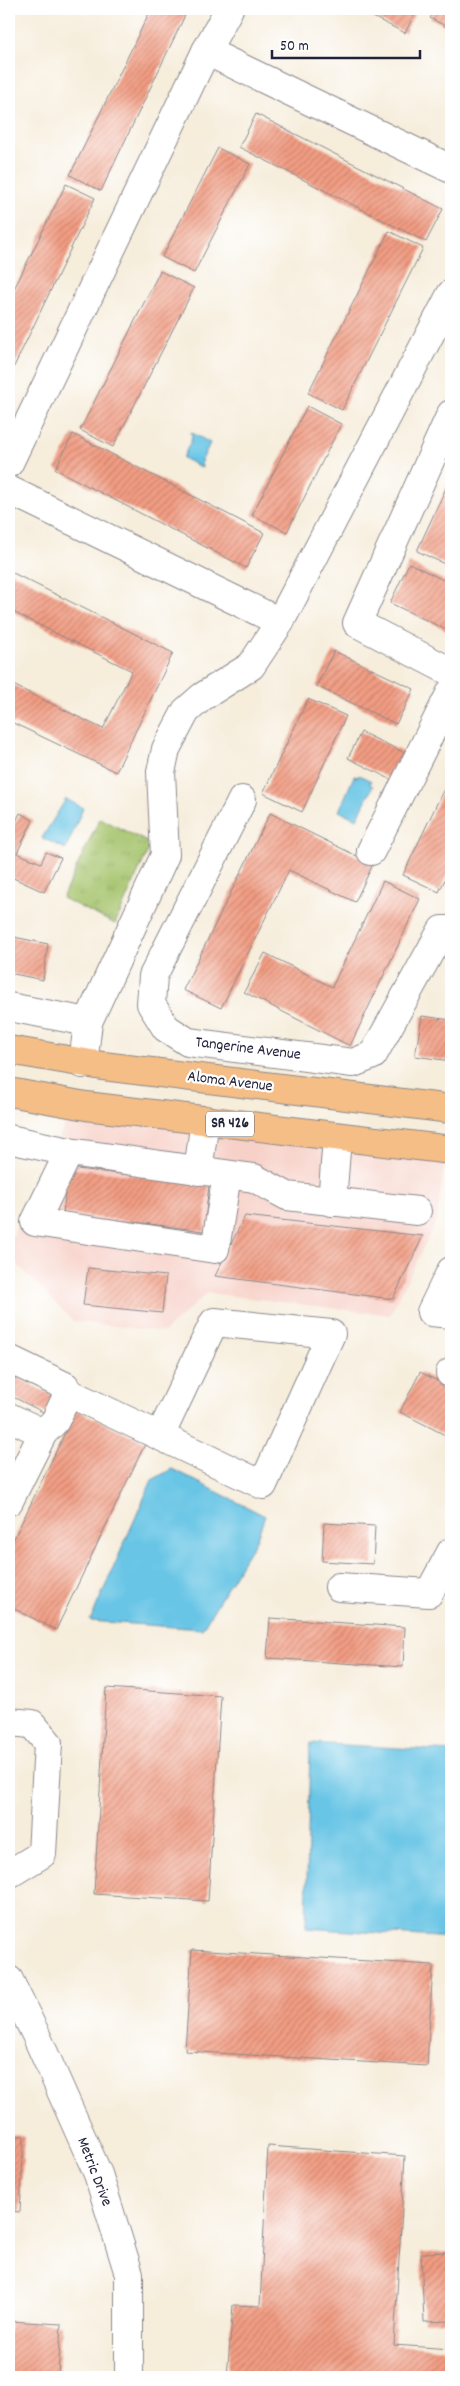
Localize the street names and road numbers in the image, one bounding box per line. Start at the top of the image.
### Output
street label: Tangerine Avenue [194,1031,302,1067]
street label: Aloma Avenue [186,1065,274,1099]
road number: SR 426 [206,1112,254,1136]
street label: Metric Drive [70,2134,118,2210]

